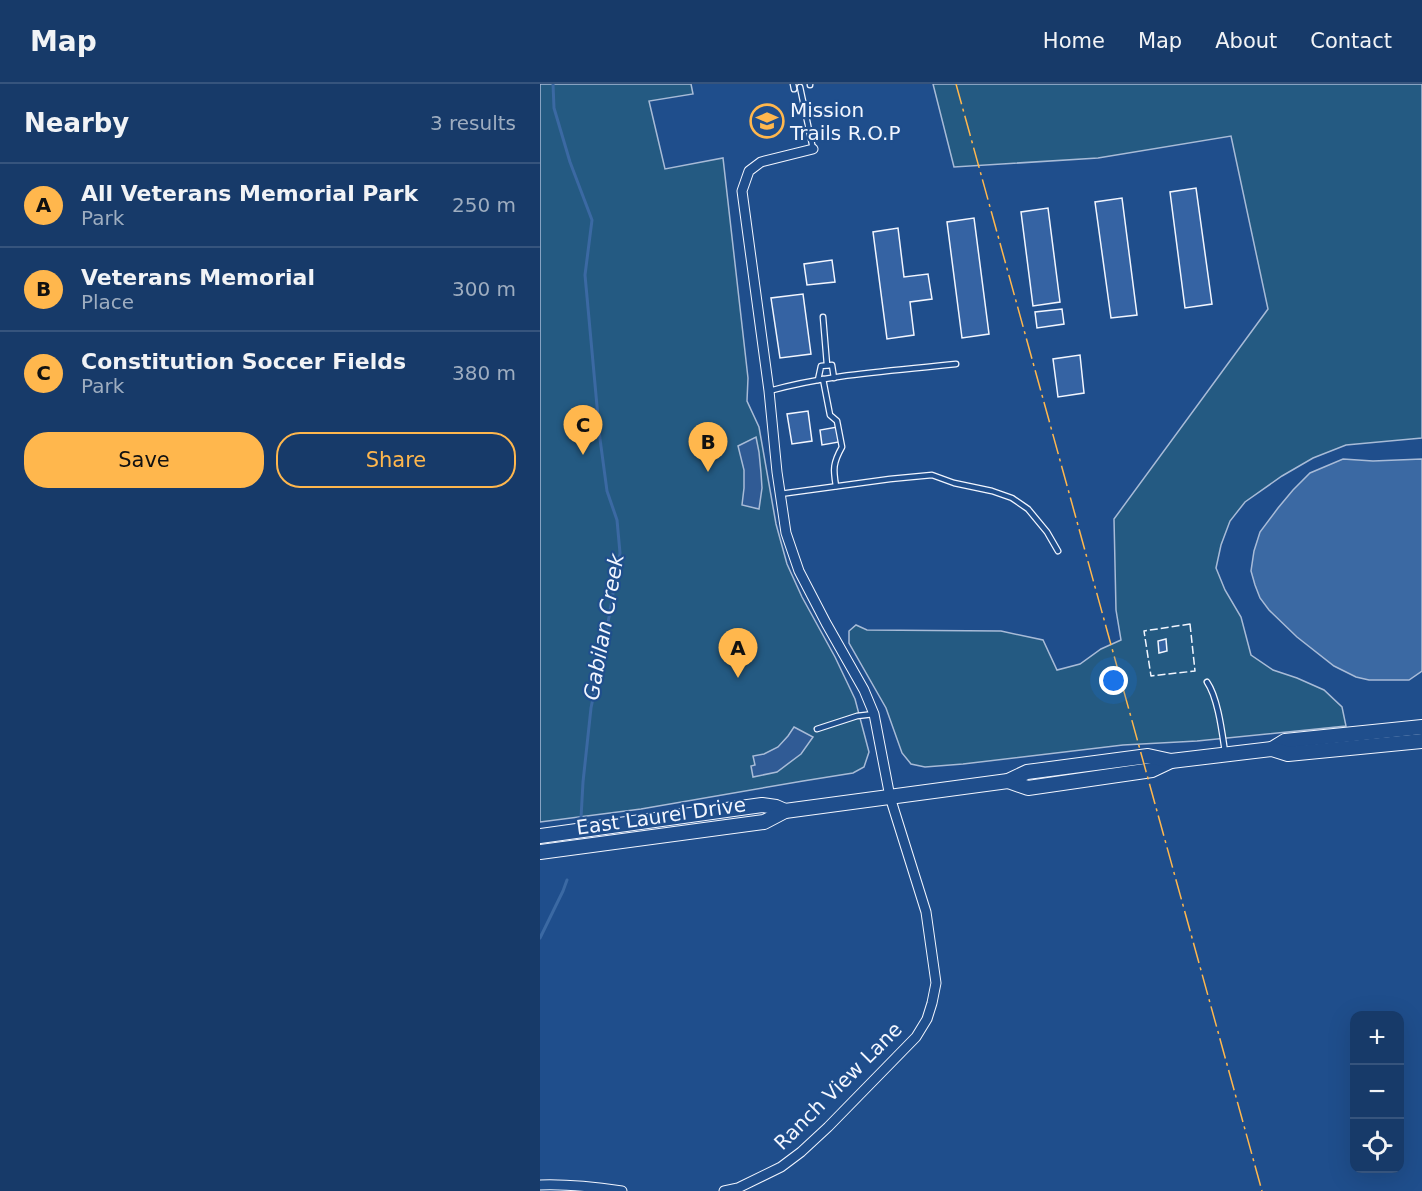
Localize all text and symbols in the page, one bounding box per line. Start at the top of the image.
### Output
text: Map [30,25,97,58]
text: Home [1043,29,1105,53]
text: Map [1138,29,1182,53]
text: About [1215,29,1277,53]
text: Contact [1310,29,1392,53]
place label: Mission Trails R.O.P [789,98,901,145]
school or university icon: Mission Trails R.O.P [749,103,785,139]
text: Nearby [24,108,129,138]
text: 3 results [430,111,516,135]
text: All Veterans Memorial Park [81,181,418,206]
text: A [36,193,51,217]
text: 250 m [452,193,516,217]
text: Park [81,206,124,230]
text: Veterans Memorial [81,265,315,290]
text: B [36,277,51,301]
text: 300 m [452,277,516,301]
text: Place [81,290,134,314]
text: Constitution Soccer Fields [81,349,406,374]
text: C [36,361,51,385]
text: 380 m [452,361,516,385]
text: Park [81,374,124,398]
pin: C [564,406,603,455]
pin: B [688,422,728,472]
button: Save [24,432,264,488]
button: Share [276,432,516,488]
water label: Gabilan Creek [579,551,629,702]
pin: A [718,628,758,678]
your location [1099,666,1128,695]
street label: East Laurel Drive [575,792,747,840]
map controls [1350,1011,1404,1173]
button: + [1350,1011,1404,1065]
street label: Ranch View Lane [769,1017,907,1155]
button: − [1350,1065,1404,1119]
button: locate [1350,1119,1404,1173]

